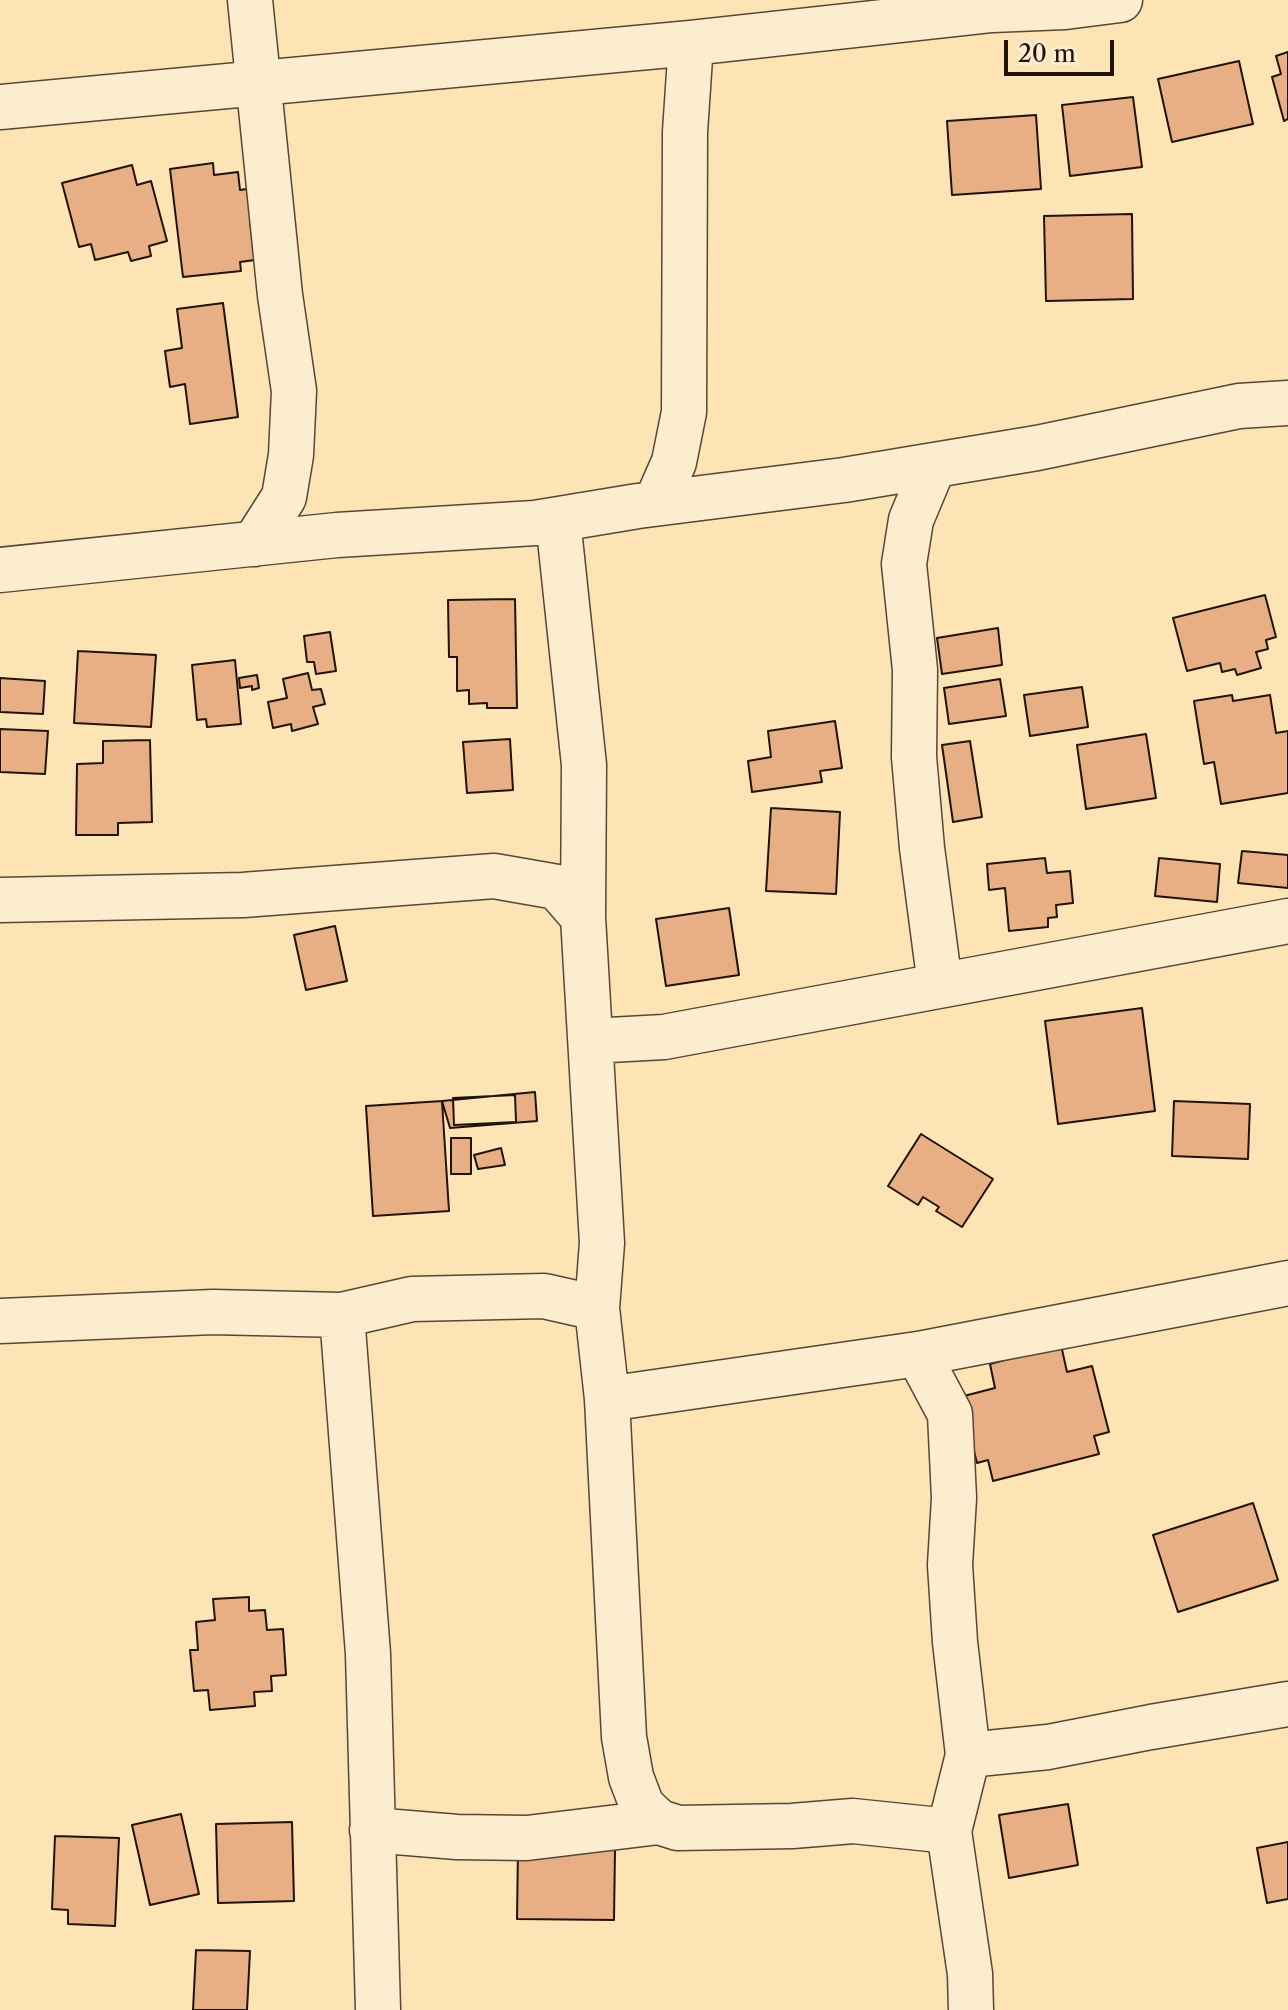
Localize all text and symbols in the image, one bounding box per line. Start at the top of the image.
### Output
scale bar [1008,24,1118,74]
text: 20 m [1018,39,1076,68]

